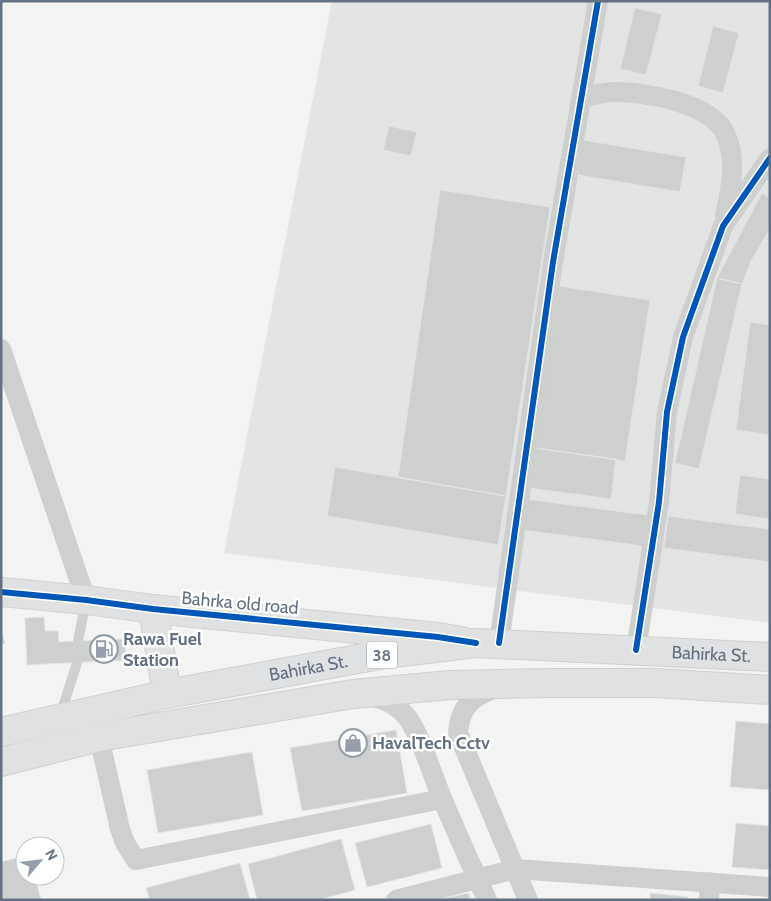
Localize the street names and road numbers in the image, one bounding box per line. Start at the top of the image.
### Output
street label: Bahrka old road [180,587,300,619]
street label: Bahirka St. [671,641,751,667]
road number: 38 [367,642,397,668]
street label: Bahirka St. [267,650,349,686]

